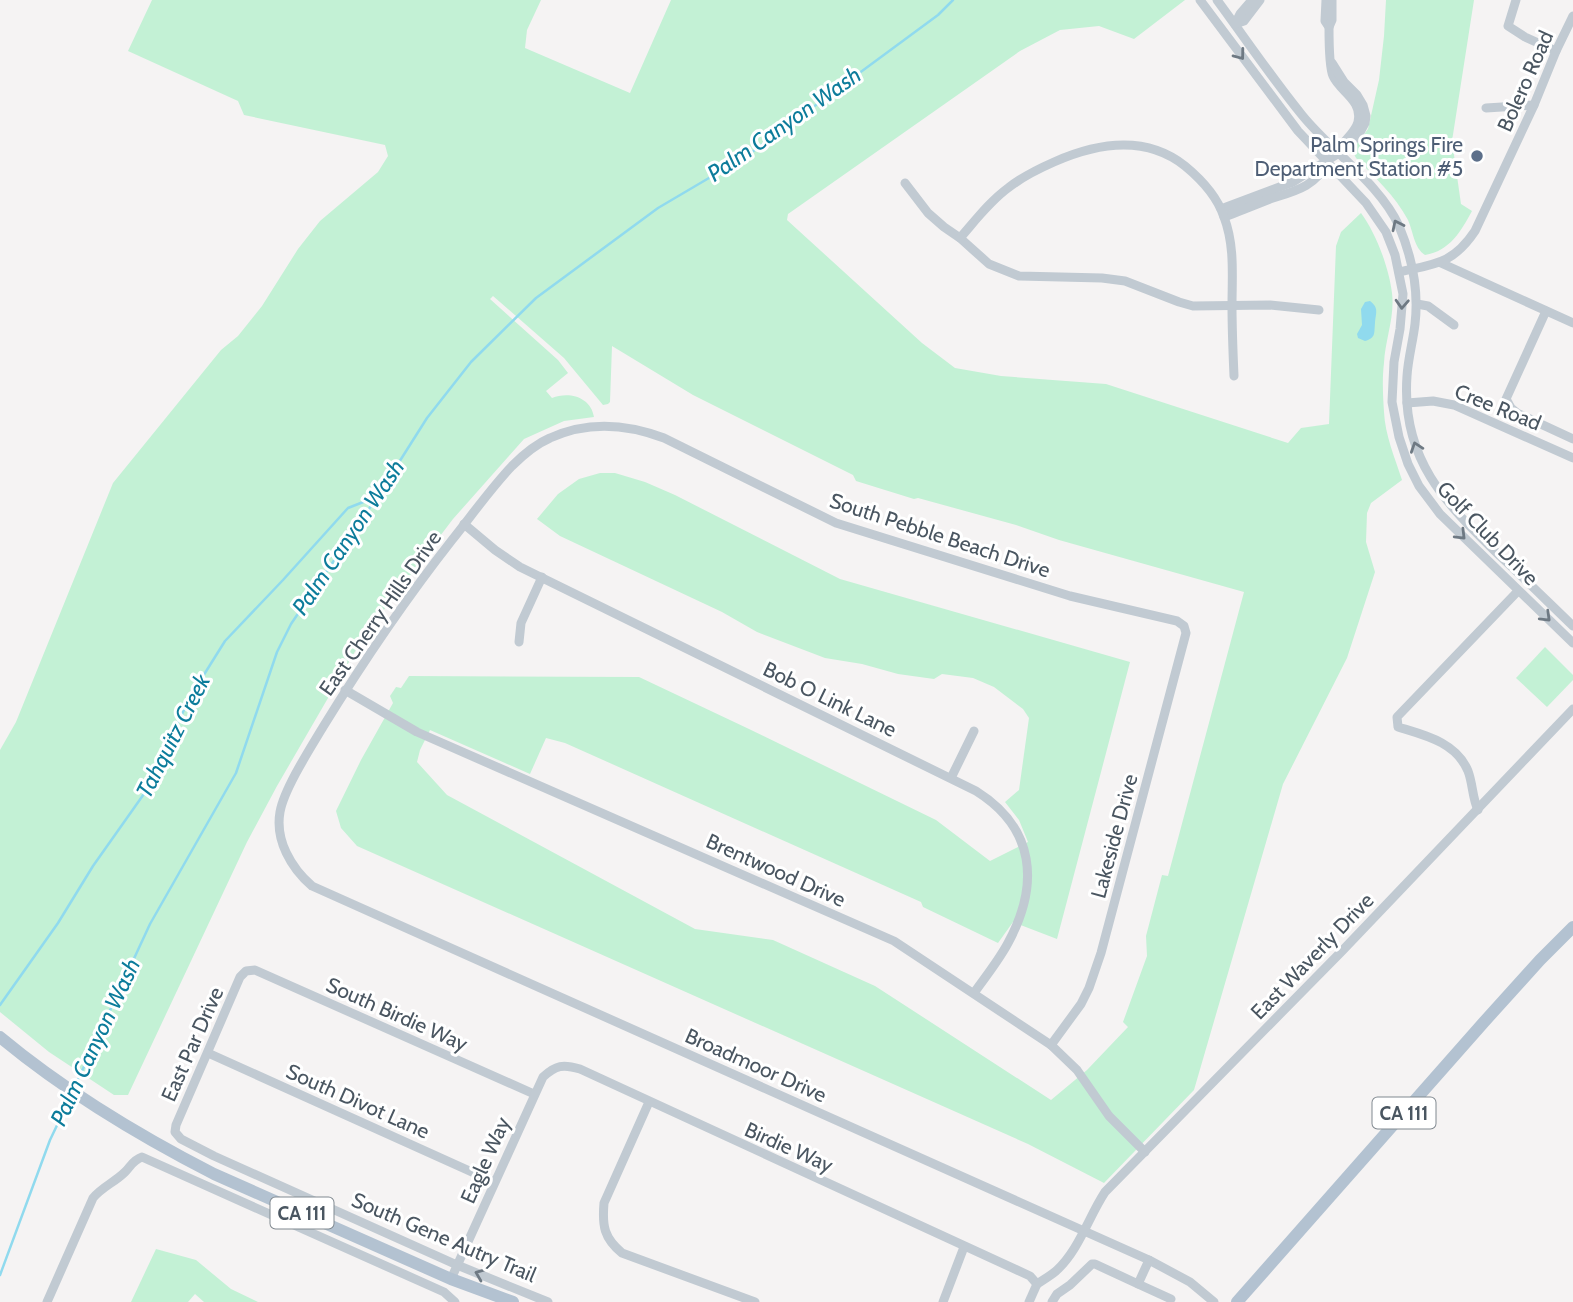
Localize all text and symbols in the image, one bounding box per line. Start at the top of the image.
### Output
street label: Bolero Road [1492,27,1558,135]
one-way arrow [1232,47,1245,60]
water label: Palm Canyon Wash [702,60,866,188]
place label: Palm Springs Fire Department Station #5 [1254,132,1463,181]
marker: Palm Springs Fire Department Station #5 [1469,148,1485,164]
one-way arrow [1392,220,1406,232]
one-way arrow [1394,299,1409,310]
street label: Cree Road [1451,378,1545,436]
one-way arrow [1410,442,1424,454]
water label: Palm Canyon Wash [286,454,410,620]
street label: Golf Club Drive [1432,476,1544,590]
street label: South Pebble Beach Drive [827,488,1054,583]
street label: East Cherry Hills Drive [314,526,446,700]
one-way arrow [1453,527,1465,539]
one-way arrow [1537,608,1550,621]
street label: Bob O Link Lane [759,656,901,742]
water label: Tahquitz Creek [130,669,217,802]
street label: Lakeside Drive [1085,771,1143,901]
street label: Brentwood Drive [702,828,850,912]
street label: East Waverly Drive [1245,888,1379,1024]
water label: Palm Canyon Wash [44,954,146,1130]
street label: South Birdie Way [322,972,472,1057]
street label: East Par Drive [156,983,228,1105]
street label: Broadmoor Drive [681,1023,831,1107]
street label: South Divot Lane [283,1058,434,1144]
road number: CA 111 [1372,1098,1436,1128]
street label: Eagle Way [455,1113,515,1207]
street label: Birdie Way [741,1116,837,1178]
street label: South Gene Autry Trail [348,1187,540,1287]
road number: CA 111 [270,1198,334,1228]
one-way arrow [475,1269,487,1283]

